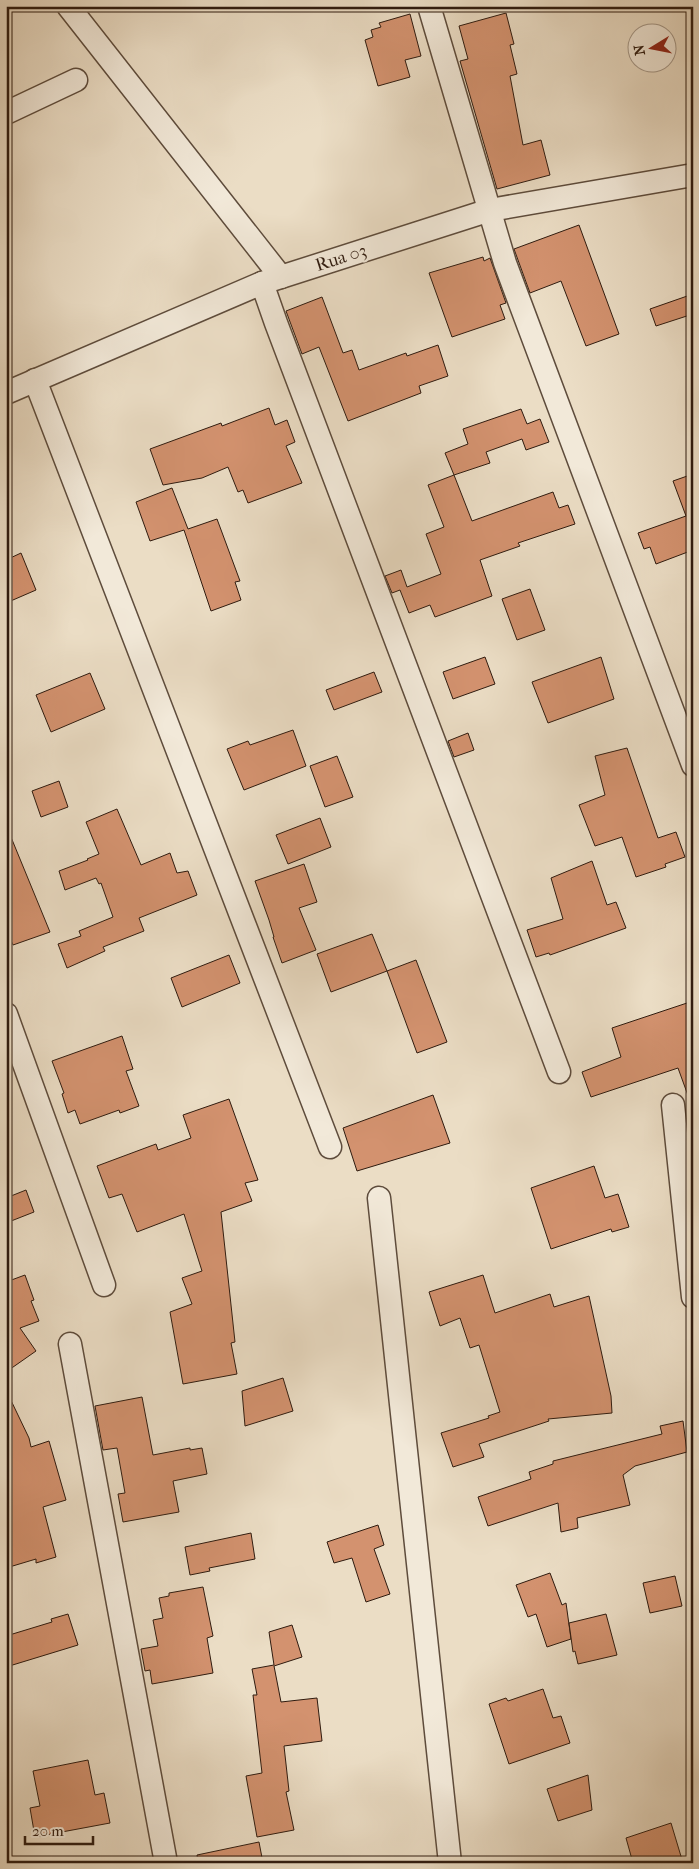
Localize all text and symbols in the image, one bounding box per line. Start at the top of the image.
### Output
north arrow [626,22,676,72]
text: N [630,43,649,57]
street label: Rua 03 [313,240,369,276]
scale bar [25,1814,92,1846]
text: 20 m [32,1822,64,1840]

